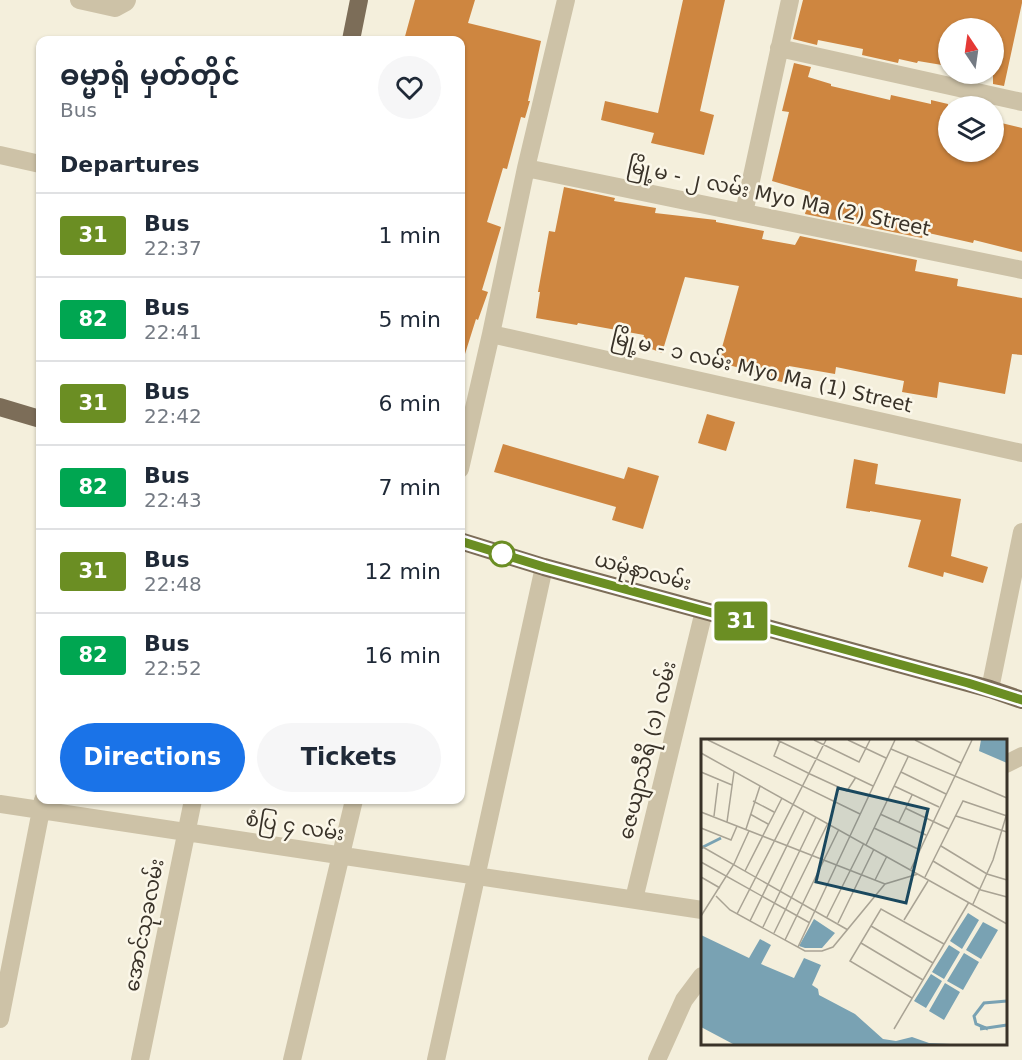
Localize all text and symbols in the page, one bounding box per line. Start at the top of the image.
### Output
north arrow [938,18,1004,84]
map controls [938,18,1004,162]
button: heart [378,56,441,119]
text: ဓမ္မာရုံ မှတ်တိုင် [60,59,240,92]
button: layers [938,96,1004,162]
text: Bus [60,98,97,122]
street label: မြို့မ - ၂ လမ်း Myo Ma (2) Street [624,151,933,245]
text: Departures [60,152,200,177]
text: Bus [144,211,190,236]
text: 31 [78,223,108,247]
text: 1 min [379,223,441,248]
text: 22:37 [144,236,202,260]
text: Bus [144,295,190,320]
text: 82 [78,307,108,331]
text: 5 min [379,307,441,332]
text: 22:41 [144,320,202,344]
street label: မြို့မ - ၁ လမ်း Myo Ma (1) Street [608,323,915,421]
text: Bus [144,379,190,404]
text: 31 [78,391,108,415]
text: 6 min [379,391,441,416]
text: 22:42 [144,404,202,428]
text: Bus [144,463,190,488]
text: 82 [78,475,108,499]
text: 7 min [379,475,441,500]
text: 22:43 [144,488,202,512]
unlabelled marker [489,541,515,567]
street label: ယမုံနာလမ်း [591,545,695,600]
text: Bus [144,547,190,572]
text: 31 [78,559,108,583]
text: 12 min [365,559,441,584]
text: 22:48 [144,572,202,596]
line badge: 31 [714,602,768,640]
text: 31 [726,609,756,633]
text: Bus [144,631,190,656]
text: 82 [78,643,108,667]
text: 16 min [365,643,441,668]
text: 22:52 [144,656,202,680]
street label: ဇေယျာသီရိ (၁) လမ်း [611,658,685,843]
button: Directions [60,723,245,792]
button: Tickets [257,723,441,792]
inset map [701,739,1007,1045]
street label: စံပြ ၄ လမ်း [243,804,346,850]
street label: အောင်သုခလမ်း [117,856,174,994]

